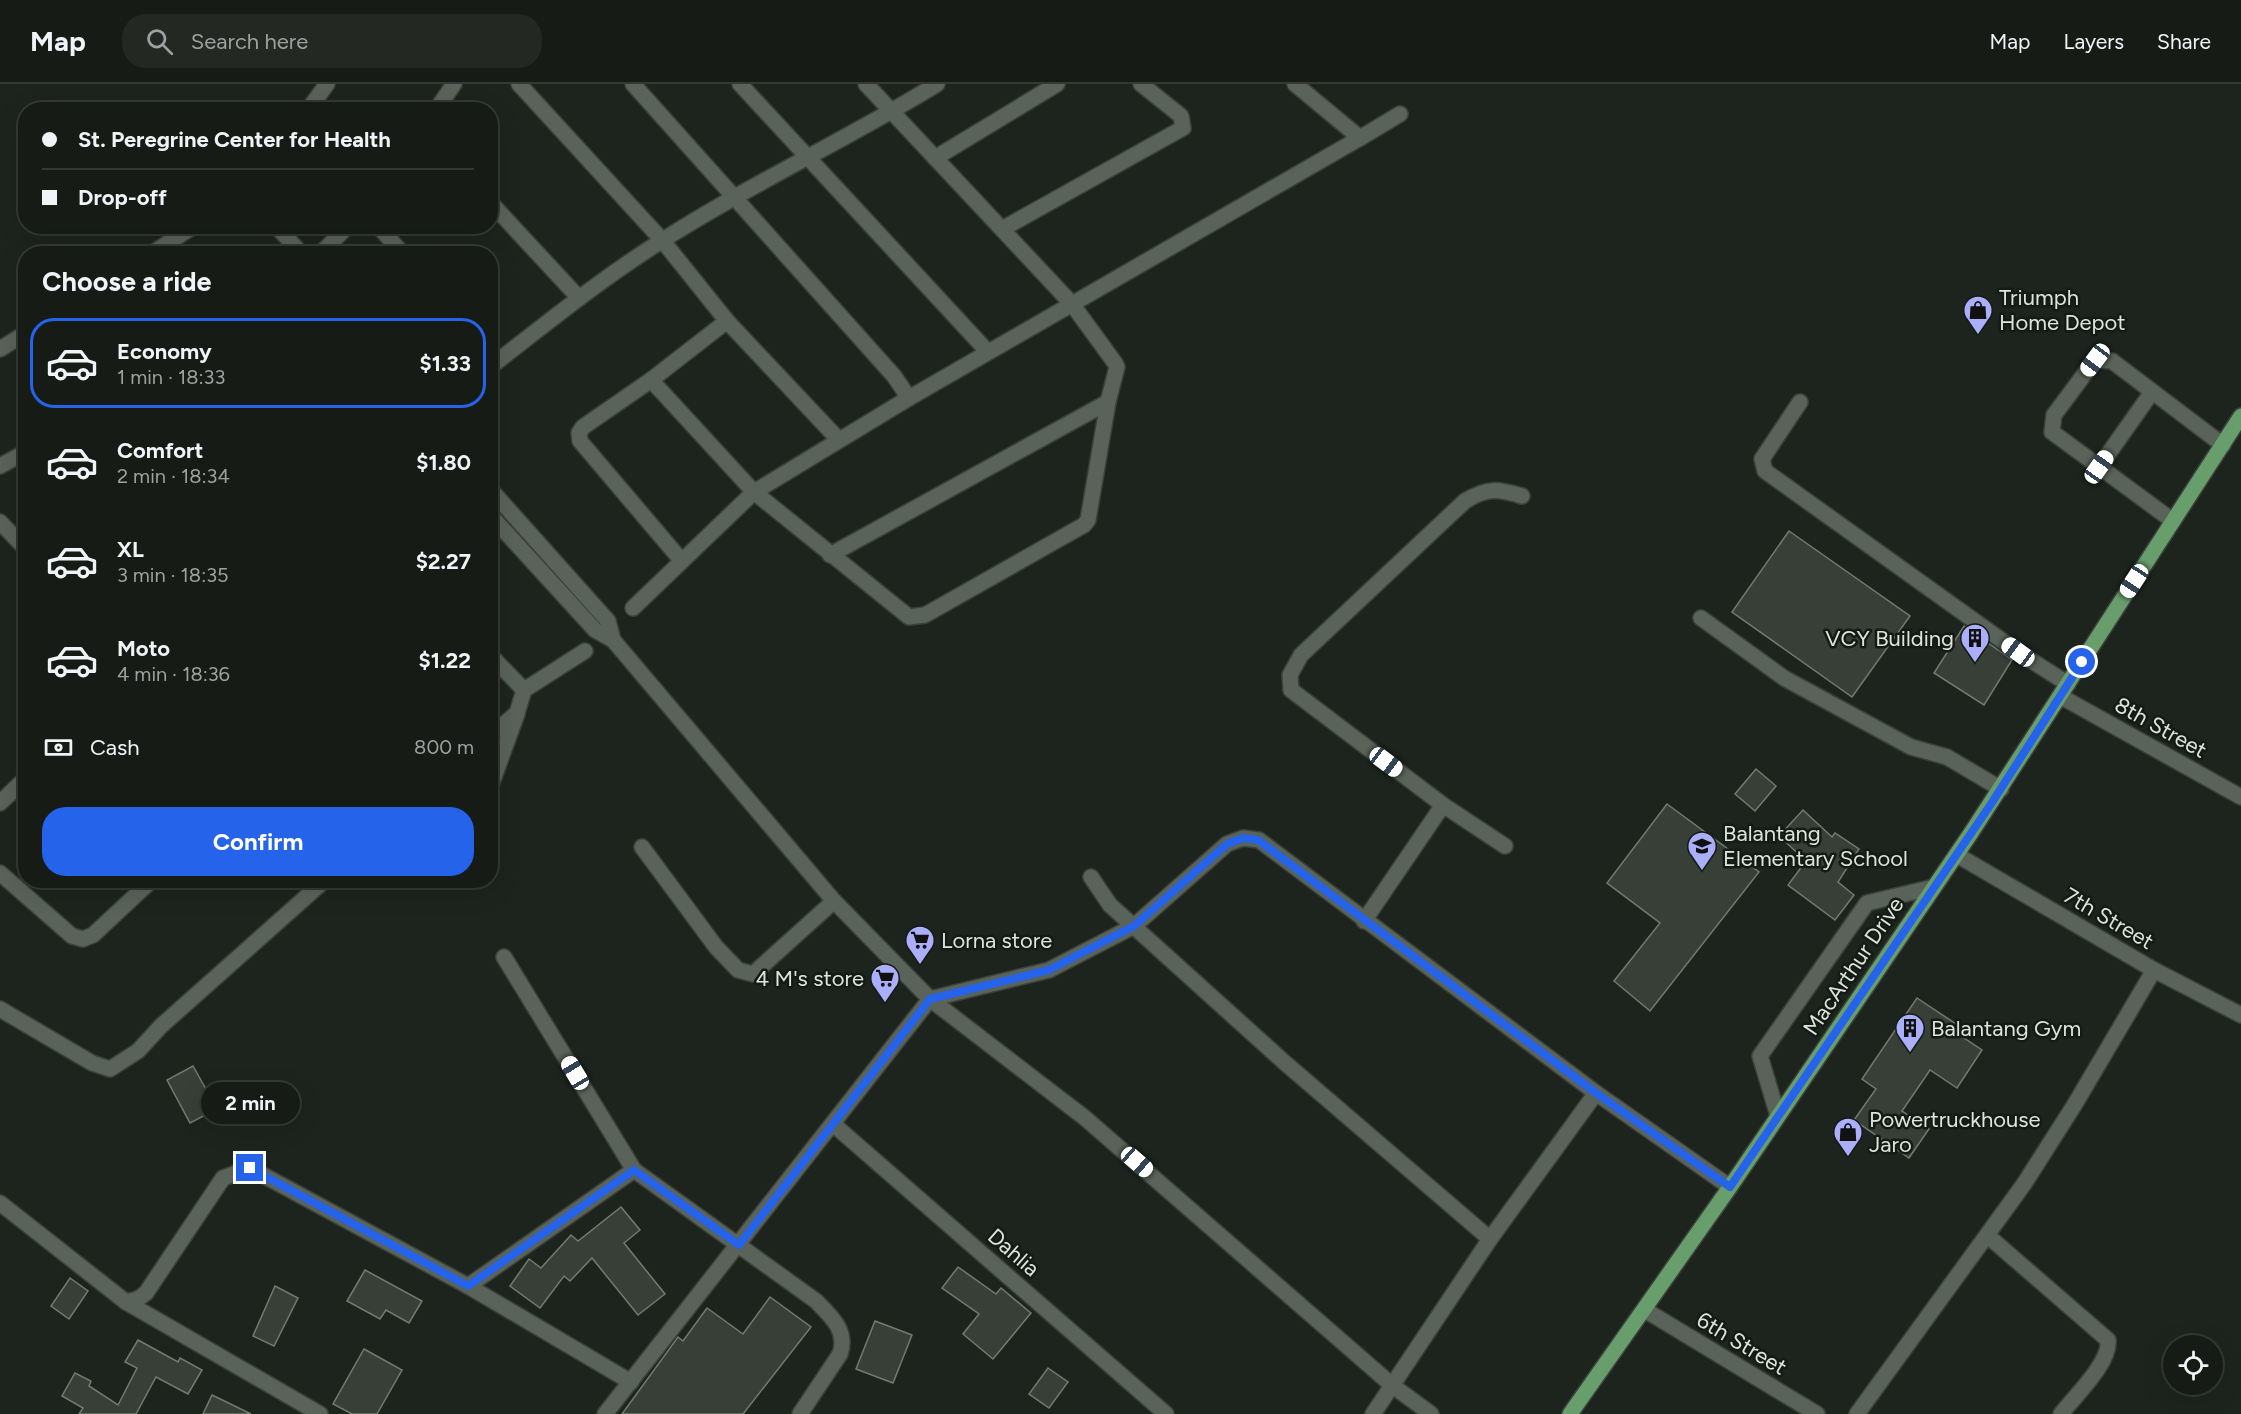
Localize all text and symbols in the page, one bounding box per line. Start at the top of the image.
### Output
search box [122,14,542,68]
text: Map [30,24,86,58]
icon: search [143,25,176,58]
text: Search here [191,28,308,55]
text: Map [1990,29,2030,54]
text: Layers [2063,29,2124,54]
text: Share [2157,29,2211,54]
text: St. Peregrine Center for Health [78,126,391,153]
text: Drop-off [78,184,167,211]
text: Choose a ride [42,265,211,298]
place label: Triumph Home Depot [1999,284,2126,336]
shop icon: Triumph Home Depot [1962,294,1994,336]
icon: car [45,336,99,390]
text: Economy [117,338,212,365]
car [2077,340,2113,380]
text: $1.33 [420,350,471,377]
text: 1 min · 18:33 [117,365,225,389]
icon: car [45,435,99,489]
text: Comfort [117,437,203,464]
car [2081,447,2117,487]
text: $1.80 [416,449,471,476]
text: 2 min · 18:34 [117,464,230,488]
icon: car [45,534,99,588]
text: XL [117,536,144,563]
text: $2.27 [416,548,471,575]
car [2117,561,2151,601]
text: 3 min · 18:35 [117,563,229,587]
building icon: VCY Building [1959,622,1991,664]
place label: VCY Building [1825,625,1954,652]
icon: car [45,633,99,687]
car [1998,634,2038,670]
text: Moto [117,635,170,662]
text: $1.22 [419,647,471,674]
route start [2068,648,2095,675]
text: 4 min · 18:36 [117,662,230,686]
street label: 8th Street [2110,691,2212,764]
icon: cash [42,731,75,764]
text: Cash [90,734,140,761]
text: 800 m [414,735,474,759]
car [1366,744,1406,780]
button: Confirm [42,807,474,876]
place label: Balantang Elementary School [1723,820,1908,872]
school or university icon: Balantang Elementary School [1686,830,1718,872]
street label: 7th Street [2059,882,2159,955]
street label: MacArthur Drive [1797,892,1910,1040]
supermarket icon: Lorna store [904,924,936,966]
place label: Lorna store [941,927,1052,954]
supermarket icon: 4 M's store [869,962,901,1004]
place label: 4 M's store [755,965,864,992]
building icon: Balantang Gym [1894,1012,1926,1054]
place label: Balantang Gym [1931,1015,2081,1042]
car [558,1053,592,1093]
callout: 2 min [200,1081,300,1123]
text: 2 min [225,1091,276,1115]
place label: Powertruckhouse Jaro [1869,1106,2041,1158]
shop icon: Powertruckhouse Jaro [1832,1116,1864,1158]
car [1118,1143,1156,1181]
route end [236,1154,263,1181]
street label: Dahlia [982,1223,1045,1282]
street label: 6th Street [1692,1306,1792,1381]
map controls [2163,1335,2223,1395]
button: locate [2163,1335,2223,1395]

